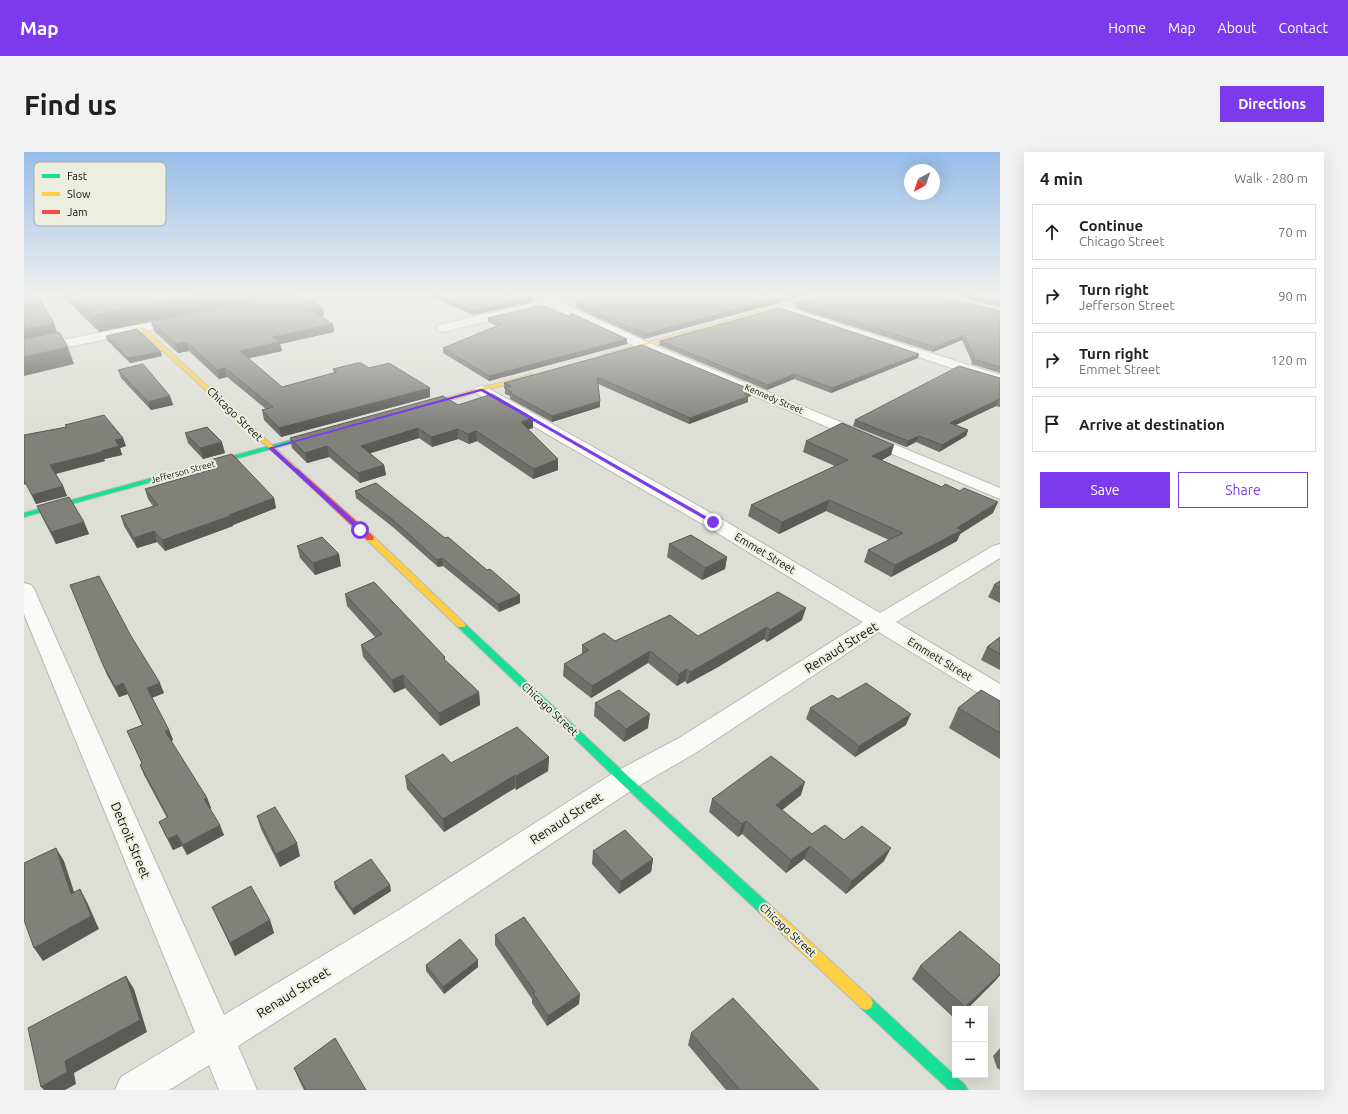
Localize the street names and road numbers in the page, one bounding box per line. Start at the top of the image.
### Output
street label: Kennedy Street [743,382,805,416]
street label: Chicago Street [205,385,266,444]
street label: Jefferson Street [150,458,217,485]
street label: Emmet Street [732,530,798,576]
street label: Renaud Street [802,619,880,675]
street label: Emmett Street [906,635,975,683]
street label: Chicago Street [519,680,581,739]
street label: Renaud Street [527,789,605,847]
street label: Detroit Street [109,800,153,880]
street label: Chicago Street [757,901,819,960]
street label: Renaud Street [254,964,332,1020]

